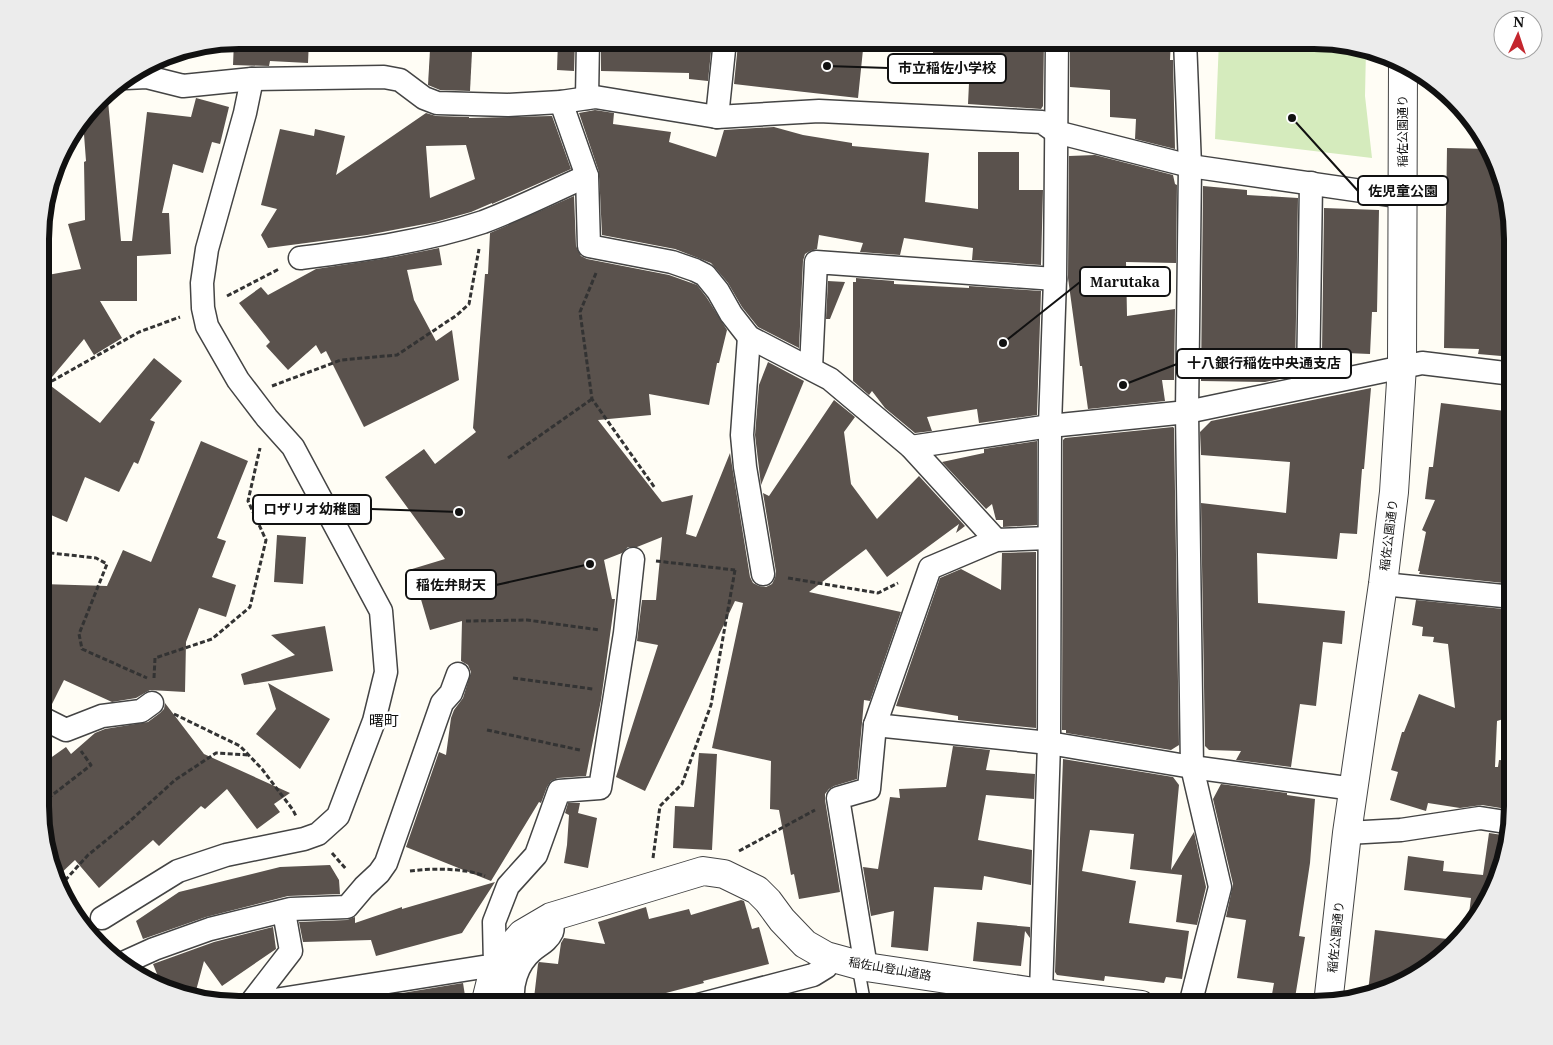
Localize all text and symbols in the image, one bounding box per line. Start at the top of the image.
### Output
north arrow [1493,10,1543,60]
text: N [1513,12,1525,31]
callout: 市立稲佐小学校 [888,54,1006,83]
text: 市立稲佐小学校 [898,58,996,77]
street label: 稲佐公園通り [1394,95,1411,167]
callout: 佐児童公園 [1358,176,1448,205]
text: 佐児童公園 [1368,181,1438,200]
callout: Marutaka [1080,267,1170,296]
text: Marutaka [1090,272,1160,291]
callout: 十八銀行稲佐中央通支店 [1177,349,1351,378]
text: 十八銀行稲佐中央通支店 [1187,353,1341,372]
callout: ロザリオ幼稚園 [253,495,371,524]
street label: 稲佐公園通り [1376,498,1401,572]
text: ロザリオ幼稚園 [263,499,361,518]
callout: 稲佐弁財天 [406,570,496,599]
text: 稲佐弁財天 [416,575,486,594]
district label: 曙町 [369,710,399,730]
street label: 稲佐公園通り [1323,900,1348,974]
street label: 稲佐山登山道路 [847,953,933,984]

